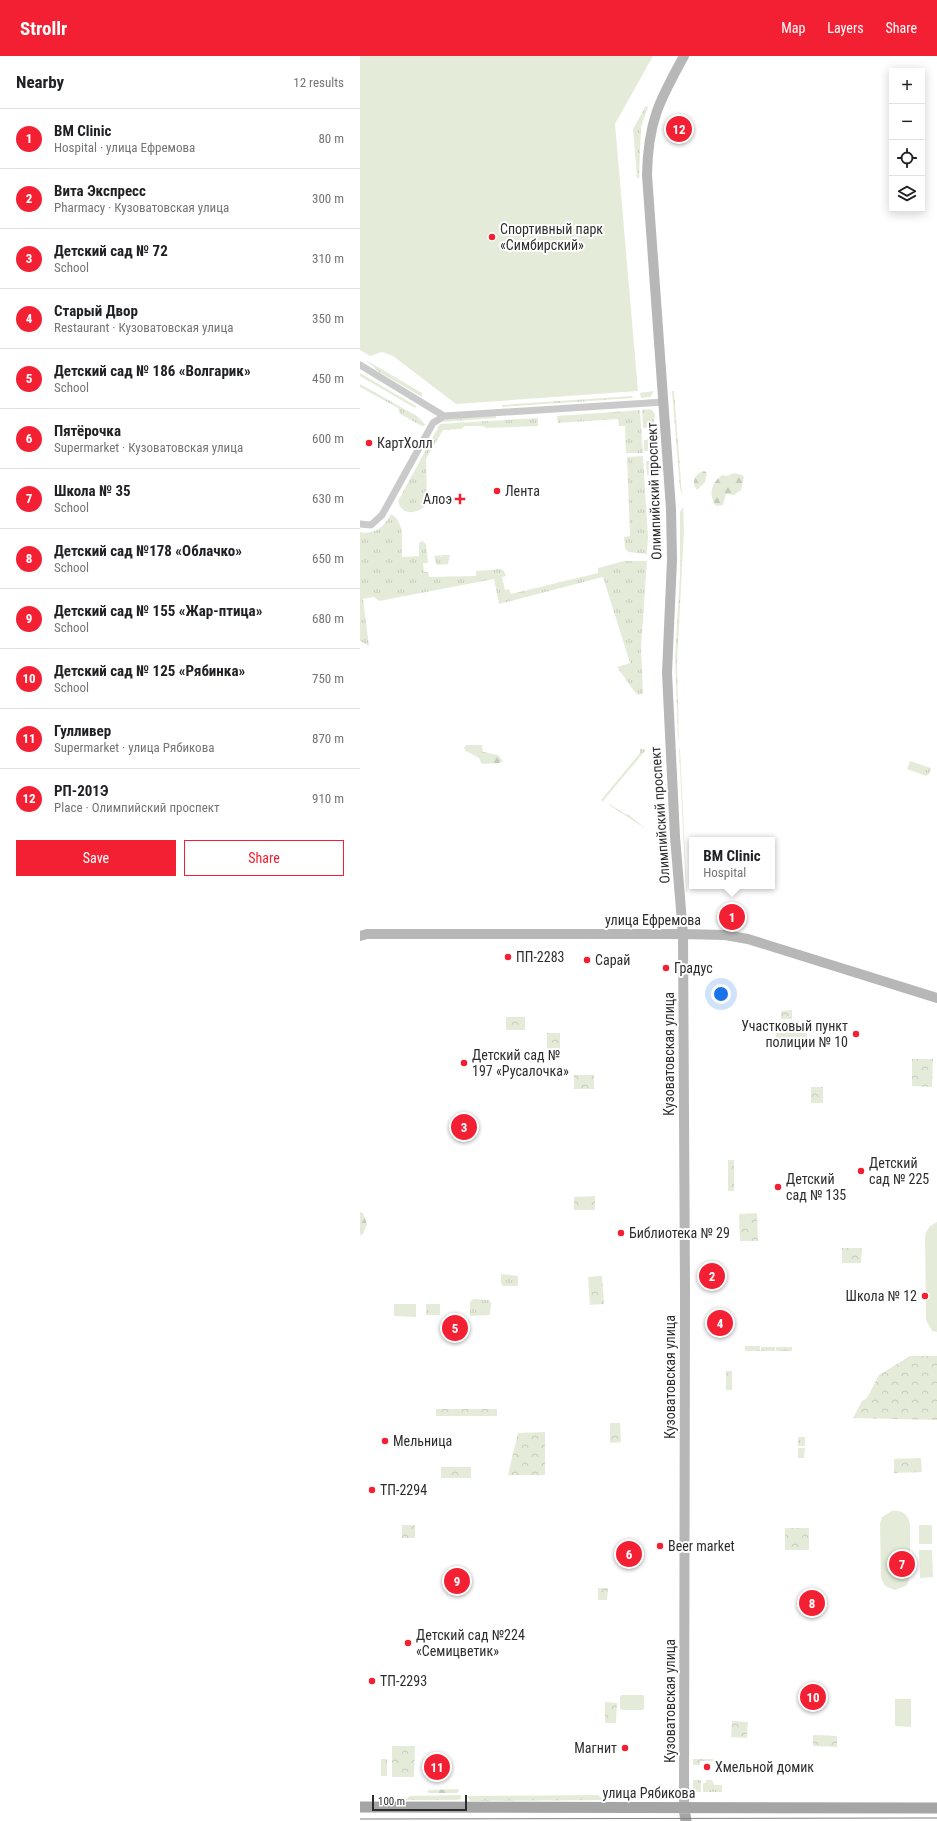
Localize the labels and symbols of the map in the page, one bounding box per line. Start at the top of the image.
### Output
pin: 12 [666,114,692,144]
place label: Спортивный парк «Симбирский» [500,221,603,253]
marker: Спортивный парк «Симбирский» [487,232,497,242]
street label: Олимпийский проспект [644,422,664,560]
place label: КартХолл [377,435,433,451]
marker: КартХолл [364,438,374,448]
place label: Лента [505,483,540,499]
marker: Лента [492,486,502,496]
place label: Алоэ [423,491,452,507]
marker: Алоэ [455,494,465,504]
street label: Олимпийский проспект [647,746,673,884]
pin: 1 [719,902,745,932]
street label: улица Ефремова [605,912,701,928]
place label: ПП-2283 [516,949,565,965]
marker: ПП-2283 [503,952,513,962]
place label: Сарай [595,952,630,968]
marker: Сарай [582,955,592,965]
place label: Градус [674,960,713,976]
marker: Градус [661,963,671,973]
your location [711,984,731,1004]
street label: Кузоватовская улица [661,992,677,1116]
place label: Участковый пункт полиции № 10 [741,1018,848,1050]
marker: Участковый пункт полиции № 10 [851,1029,861,1039]
place label: Детский сад № 197 «Русалочка» [472,1047,569,1079]
marker: Детский сад № 197 «Русалочка» [459,1058,469,1068]
pin: 3 [451,1112,477,1142]
place label: Детский сад № 225 [869,1155,929,1187]
marker: Детский сад № 225 [856,1166,866,1176]
place label: Детский сад № 135 [786,1171,846,1203]
marker: Детский сад № 135 [773,1182,783,1192]
place label: Библиотека № 29 [629,1225,730,1241]
marker: Библиотека № 29 [616,1228,626,1238]
pin: 2 [699,1261,725,1291]
place label: Школа № 12 [846,1288,917,1304]
marker: Школа № 12 [920,1291,930,1301]
pin: 4 [707,1308,733,1338]
pin: 5 [442,1313,468,1343]
street label: Кузоватовская улица [662,1315,678,1439]
place label: Мельница [393,1433,452,1449]
marker: Мельница [380,1436,390,1446]
place label: ТП-2294 [380,1482,427,1498]
marker: ТП-2294 [367,1485,377,1495]
place label: Beer market [668,1538,735,1554]
pin: 6 [616,1539,642,1569]
marker: Beer market [655,1541,665,1551]
pin: 7 [889,1549,915,1579]
pin: 9 [444,1566,470,1596]
pin: 8 [799,1588,825,1618]
place label: Детский сад №224 «Семицветик» [416,1627,525,1659]
marker: Детский сад №224 «Семицветик» [403,1638,413,1648]
street label: Кузоватовская улица [662,1639,678,1763]
place label: ТП-2293 [380,1673,427,1689]
marker: ТП-2293 [367,1676,377,1686]
pin: 10 [800,1682,826,1712]
place label: Магнит [574,1740,617,1756]
marker: Магнит [620,1743,630,1753]
pin: 11 [424,1752,450,1782]
place label: Хмельной домик [715,1759,814,1775]
marker: Хмельной домик [702,1762,712,1772]
street label: улица Рябикова [603,1785,695,1801]
scale bar [372,1793,467,1812]

